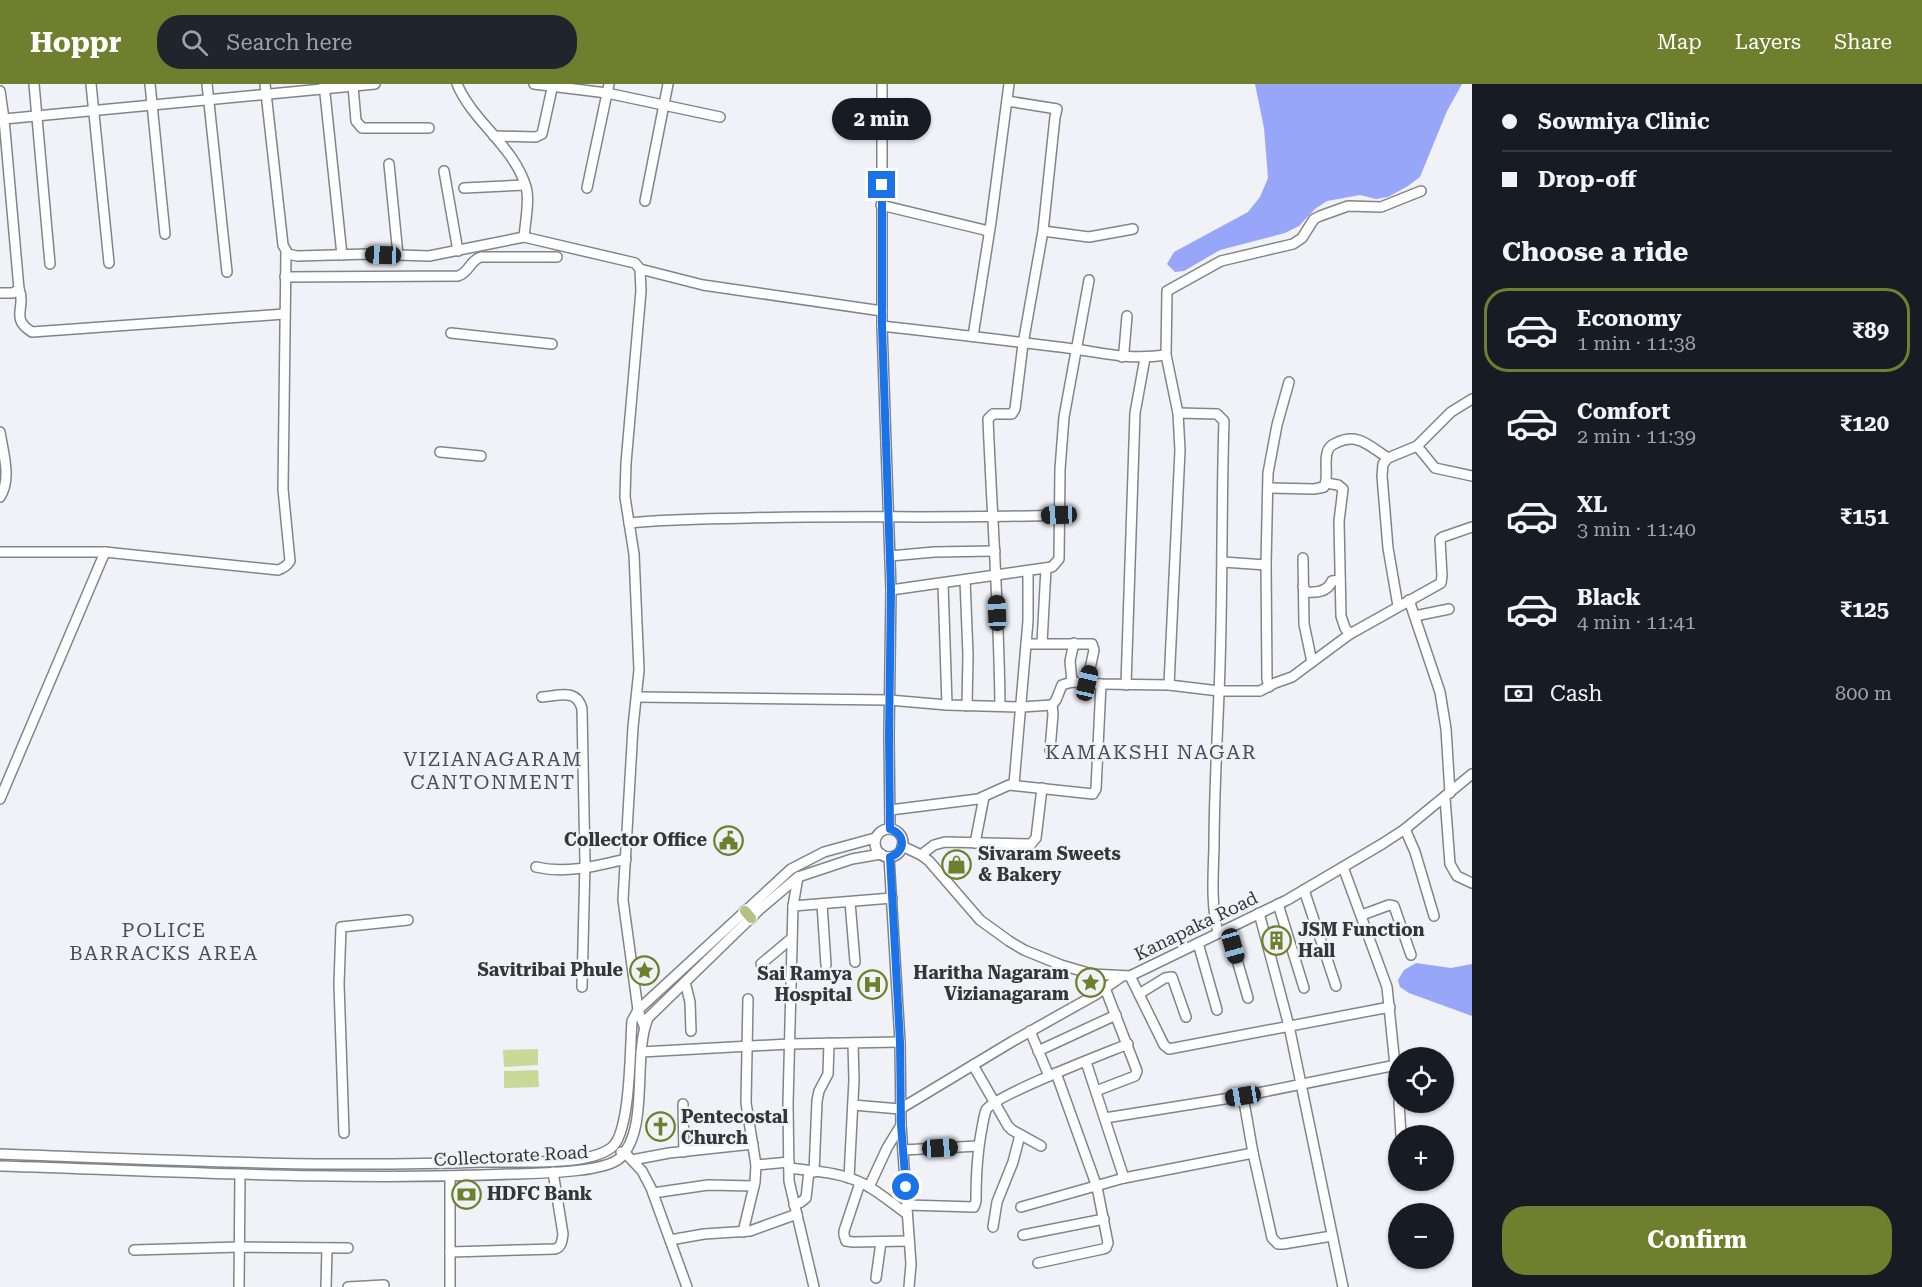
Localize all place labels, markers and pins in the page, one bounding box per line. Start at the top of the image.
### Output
public building icon: Collector Office [712,824,744,856]
place label: Collector Office [564,829,707,850]
place label: Sivaram Sweets & Bakery [978,843,1121,885]
shop icon: Sivaram Sweets & Bakery [941,848,973,880]
place label: JSM Function Hall [1298,919,1425,961]
building icon: JSM Function Hall [1261,924,1293,956]
place icon: Savitribai Phule [628,954,660,986]
place label: Savitribai Phule [477,959,623,980]
place label: Haritha Nagaram Vizianagaram [913,962,1070,1004]
place label: Sai Ramya Hospital [757,963,852,1005]
place icon: Haritha Nagaram Vizianagaram [1074,967,1106,999]
hospital icon: Sai Ramya Hospital [857,968,889,1000]
place label: Pentecostal Church [681,1106,788,1148]
church icon: Pentecostal Church [644,1111,676,1143]
bank icon: HDFC Bank [450,1178,482,1210]
place label: HDFC Bank [487,1183,593,1204]

